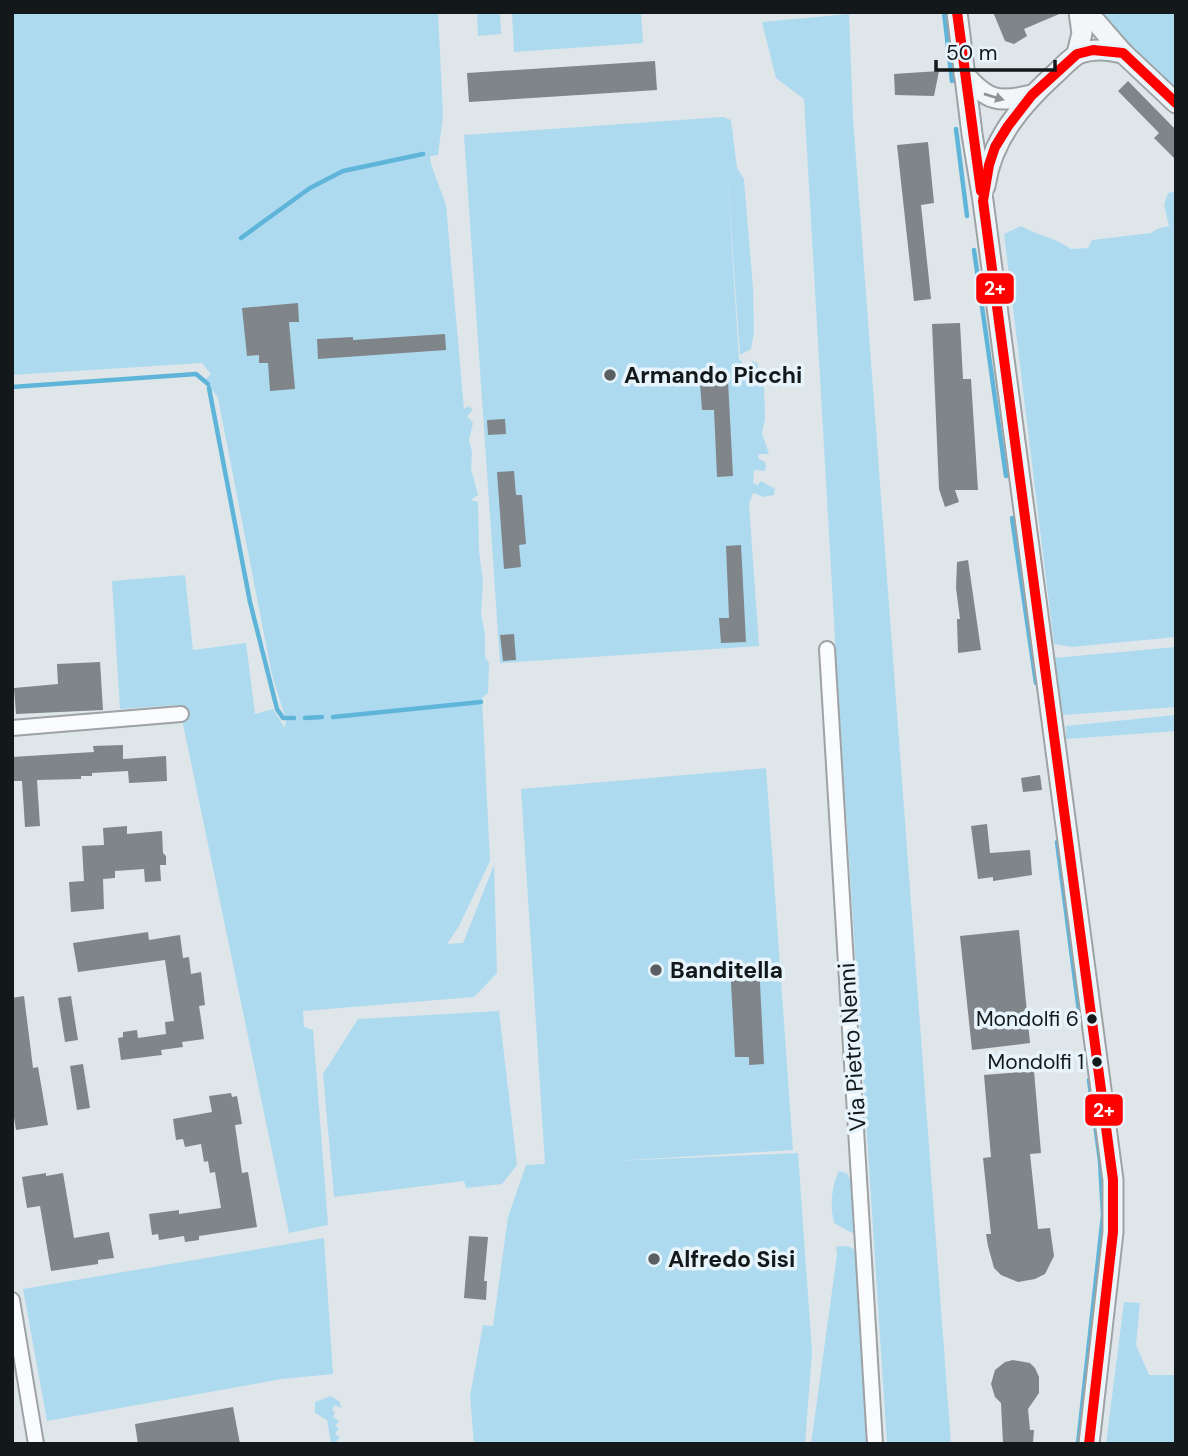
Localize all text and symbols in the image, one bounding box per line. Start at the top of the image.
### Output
scale bar [936,28,1055,72]
text: 50 m [946,39,997,67]
one-way arrow [984,92,1005,102]
line badge: 2+ [975,272,1015,305]
text: 2+ [984,276,1006,301]
place label: Armando Picchi [624,360,802,390]
marker: Armando Picchi [602,367,618,383]
place label: Banditella [670,955,783,985]
marker: Banditella [648,962,664,978]
street label: Via Pietro Nenni [831,962,873,1132]
place label: Mondolfi 6 [976,1005,1079,1033]
marker: Mondolfi 6 [1085,1012,1099,1026]
place label: Mondolfi 1 [988,1048,1084,1076]
marker: Mondolfi 1 [1090,1055,1104,1069]
line badge: 2+ [1084,1093,1124,1127]
text: 2+ [1093,1098,1115,1123]
place label: Alfredo Sisi [668,1244,795,1274]
marker: Alfredo Sisi [646,1251,662,1267]

